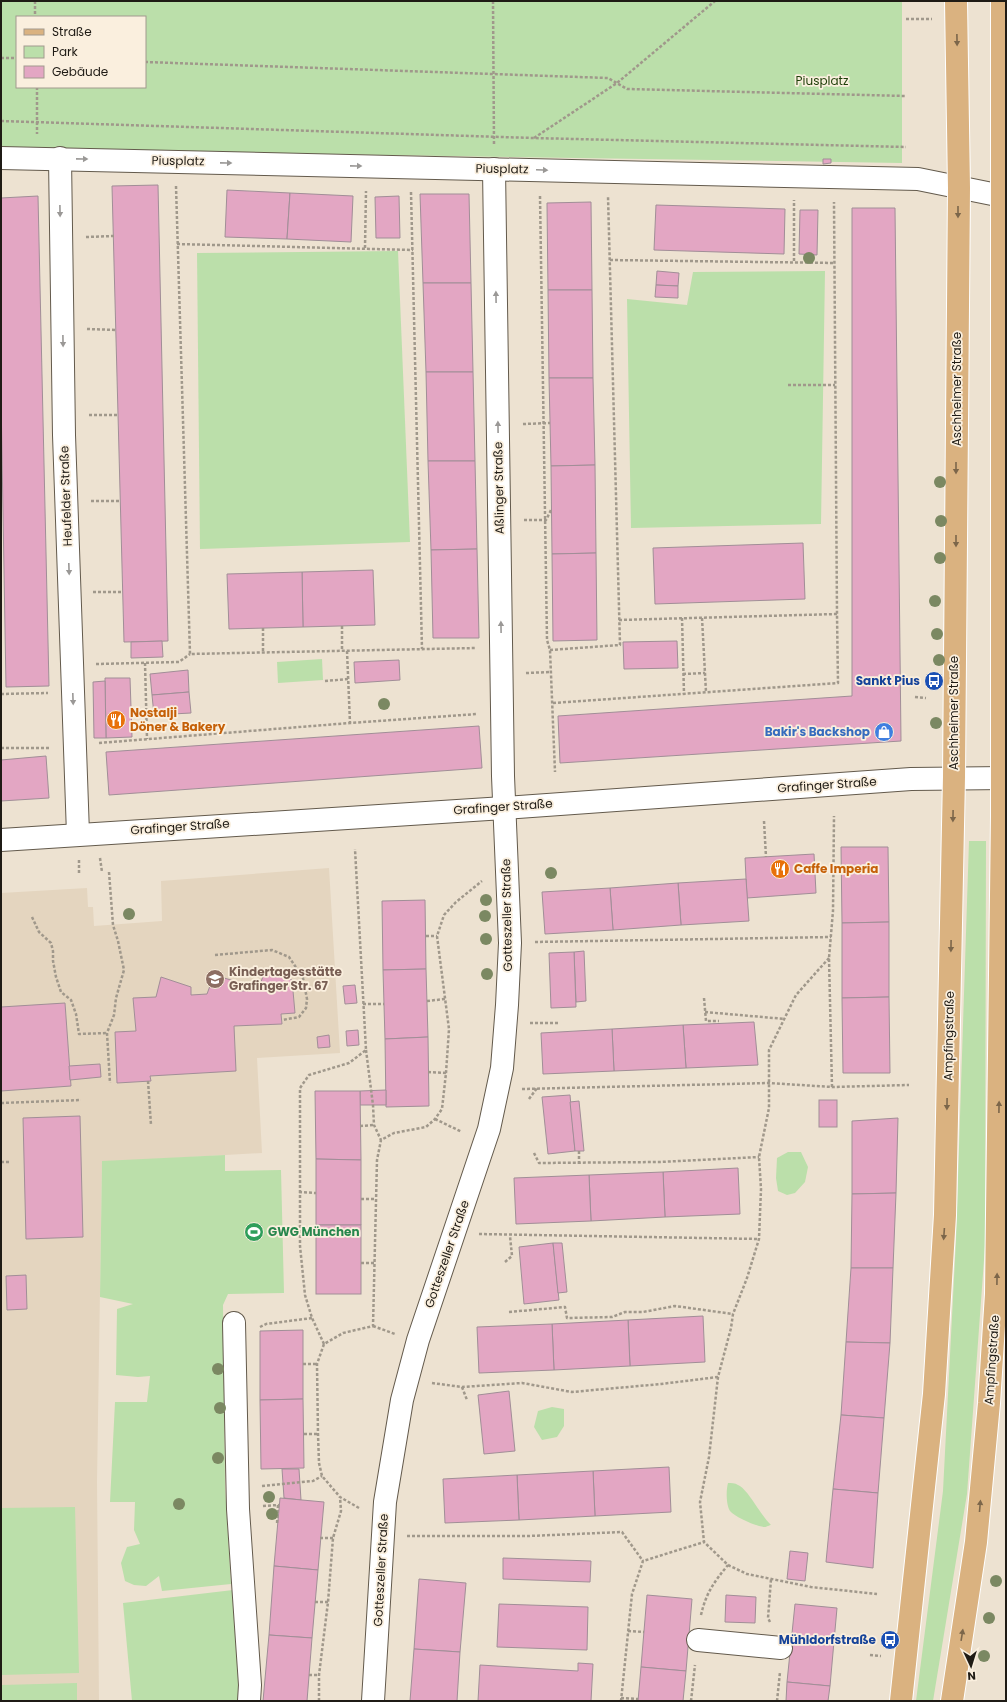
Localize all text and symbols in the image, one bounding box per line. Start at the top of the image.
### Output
legend [16,16,146,88]
text: Straße [52,23,92,40]
one-way arrow [954,34,960,47]
text: Park [52,43,79,60]
text: Gebäude [52,63,108,80]
park label: Piusplatz [796,72,848,89]
street label: Piusplatz [151,152,205,169]
one-way arrow [76,156,89,162]
one-way arrow [220,159,232,166]
street label: Piusplatz [475,160,529,177]
one-way arrow [350,163,363,169]
one-way arrow [536,167,548,174]
one-way arrow [57,205,64,217]
one-way arrow [955,206,961,219]
one-way arrow [493,290,499,303]
street label: Aschheimer Straße [948,332,965,446]
one-way arrow [60,335,66,348]
one-way arrow [495,420,501,433]
street label: Aßlinger Straße [489,442,508,535]
street label: Heufelder Straße [55,445,76,547]
one-way arrow [953,462,959,475]
one-way arrow [953,535,959,548]
one-way arrow [66,563,72,576]
one-way arrow [498,620,504,633]
street label: Aschheimer Straße [945,656,962,770]
bus stop icon: Sankt Pius [923,670,945,692]
place label: Sankt Pius [856,672,920,689]
one-way arrow [70,693,76,706]
place label: Nostalji Döner & Bakery [130,704,226,735]
restaurant icon: Nostalji Döner & Bakery [105,709,127,731]
shop icon: Bakir's Backshop [873,721,895,743]
place label: Bakir's Backshop [765,723,870,740]
street label: Grafinger Straße [777,773,877,796]
street label: Grafinger Straße [453,795,553,818]
one-way arrow [950,810,956,823]
street label: Grafinger Straße [130,815,230,838]
street label: Gotteszeller Straße [497,858,516,972]
restaurant icon: Caffe Imperia [769,858,791,880]
place label: Caffe Imperia [794,860,878,877]
one-way arrow [947,940,954,952]
place label: Kindertagesstätte Grafinger Str. 67 [229,963,342,994]
school or university icon: Kindertagesstätte Grafinger Str. 67 [204,968,226,990]
street label: Ampfingstraße [939,991,958,1081]
one-way arrow [944,1098,951,1110]
one-way arrow [996,1100,1002,1113]
street label: Gotteszeller Straße [420,1198,473,1310]
sports icon: GWG München [243,1221,265,1243]
place label: GWG München [268,1223,359,1240]
one-way arrow [941,1228,947,1241]
one-way arrow [994,1272,1000,1285]
street label: Ampfingstraße [980,1314,1003,1405]
one-way arrow [976,1500,983,1512]
street label: Gotteszeller Straße [369,1513,392,1627]
bus stop icon: Mühldorfstraße [879,1629,901,1651]
one-way arrow [959,1629,965,1641]
place label: Mühldorfstraße [779,1631,877,1648]
north arrow [951,1646,991,1686]
text: N [967,1668,976,1684]

